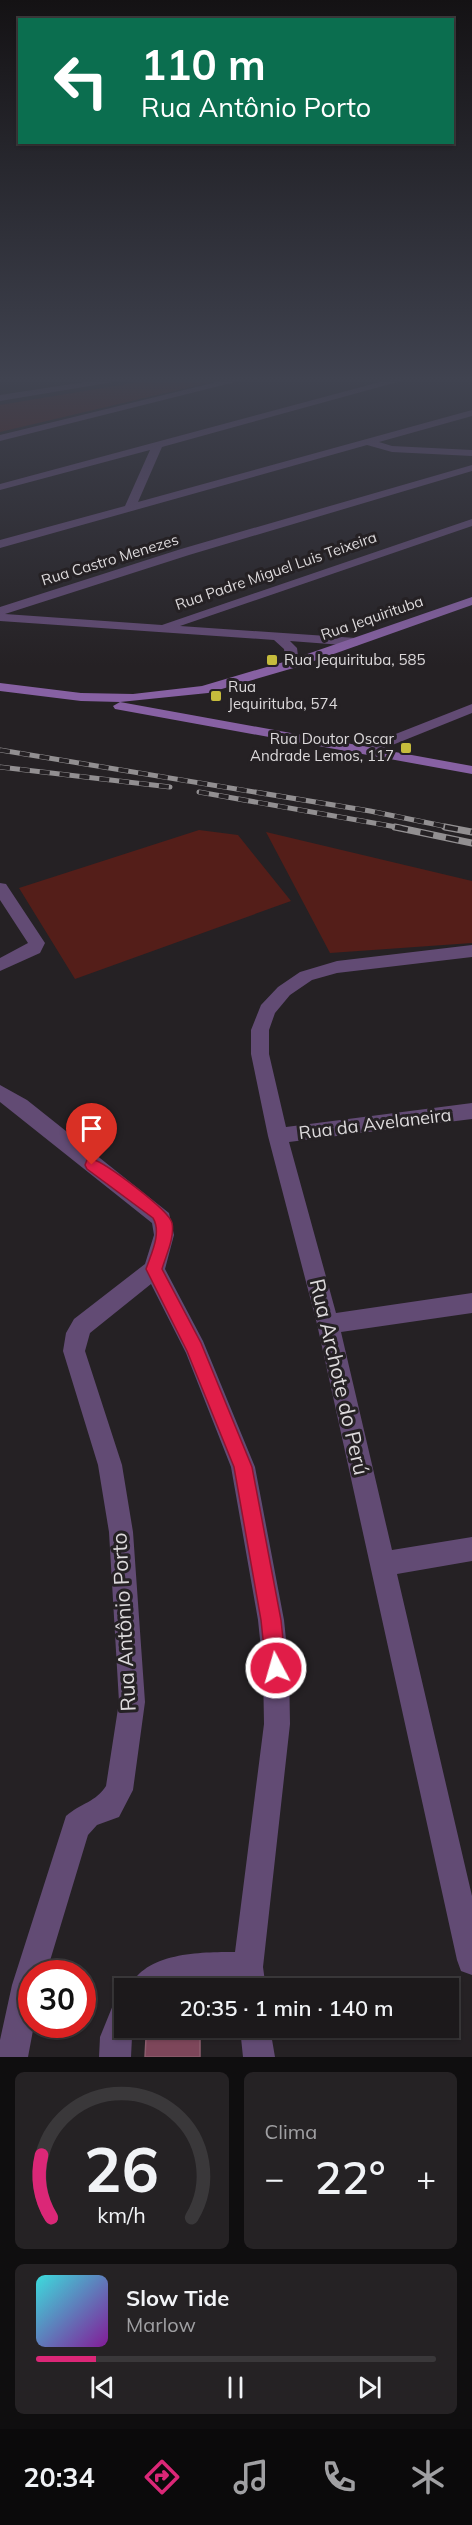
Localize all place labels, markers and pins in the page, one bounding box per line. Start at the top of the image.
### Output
place label: Rua Jequirituba, 585 [284,650,426,669]
marker: Rua Jequirituba, 585 [265,653,279,667]
place label: Rua Jequirituba, 574 [228,677,338,713]
marker: Rua Jequirituba, 574 [209,689,223,703]
place label: Rua Doutor Oscar Andrade Lemos, 117 [250,729,395,765]
marker: Rua Doutor Oscar Andrade Lemos, 117 [399,741,413,755]
pin [66,1103,117,1165]

